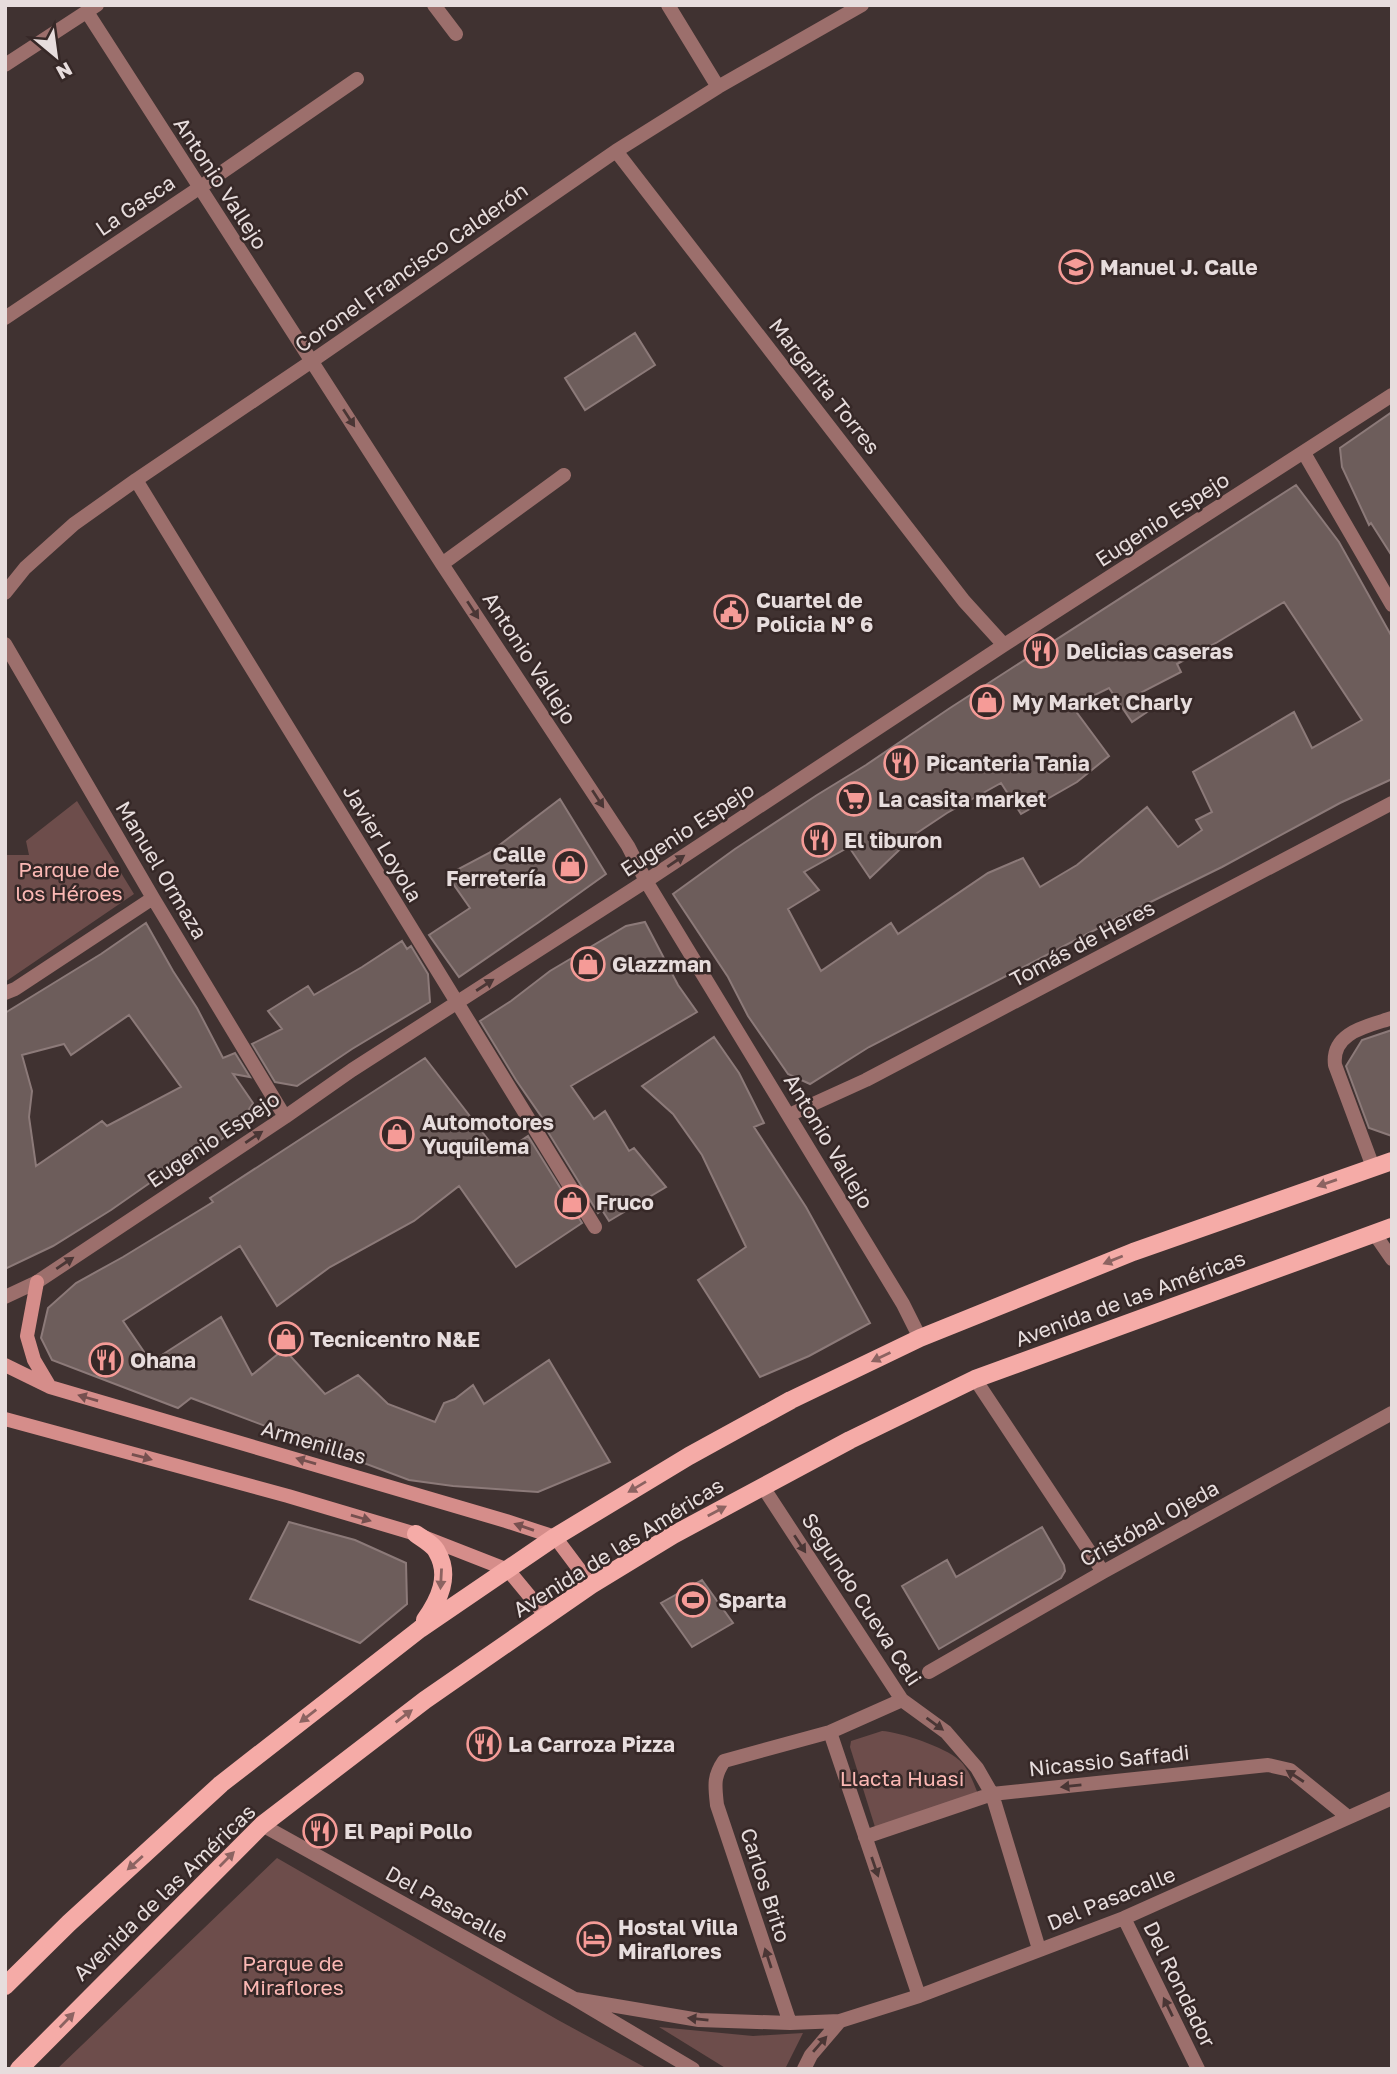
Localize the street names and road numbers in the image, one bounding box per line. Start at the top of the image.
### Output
street label: Antonio Vallejo [169,112,273,254]
street label: La Gasca [90,169,180,241]
street label: Coronel Francisco Calderón [289,176,533,358]
street label: Margarita Torres [764,313,886,459]
street label: Eugenio Espejo [1090,466,1234,572]
street label: Antonio Vallejo [478,587,582,729]
street label: Eugenio Espejo [615,776,759,882]
street label: Javier Loyola [338,779,428,907]
street label: Manuel Ormaza [111,796,213,944]
street label: Tomás de Heres [1005,894,1159,992]
street label: Antonio Vallejo [779,1069,879,1213]
street label: Eugenio Espejo [142,1085,284,1193]
street label: Avenida de las Américas [1011,1244,1249,1352]
street label: Armenillas [259,1415,369,1469]
street label: Avenida de las Américas [508,1472,728,1622]
street label: Cristóbal Ojeda [1075,1474,1223,1572]
street label: Segundo Cueva Celi [796,1508,928,1690]
street label: Nicassio Saffadi [1027,1739,1191,1781]
street label: Avenida de las Américas [67,1798,261,1986]
street label: Carlos Brito [735,1825,797,1945]
street label: Del Pasacalle [381,1860,513,1948]
street label: Del Pasacalle [1043,1860,1179,1936]
street label: Del Rondador [1138,1917,1222,2051]

